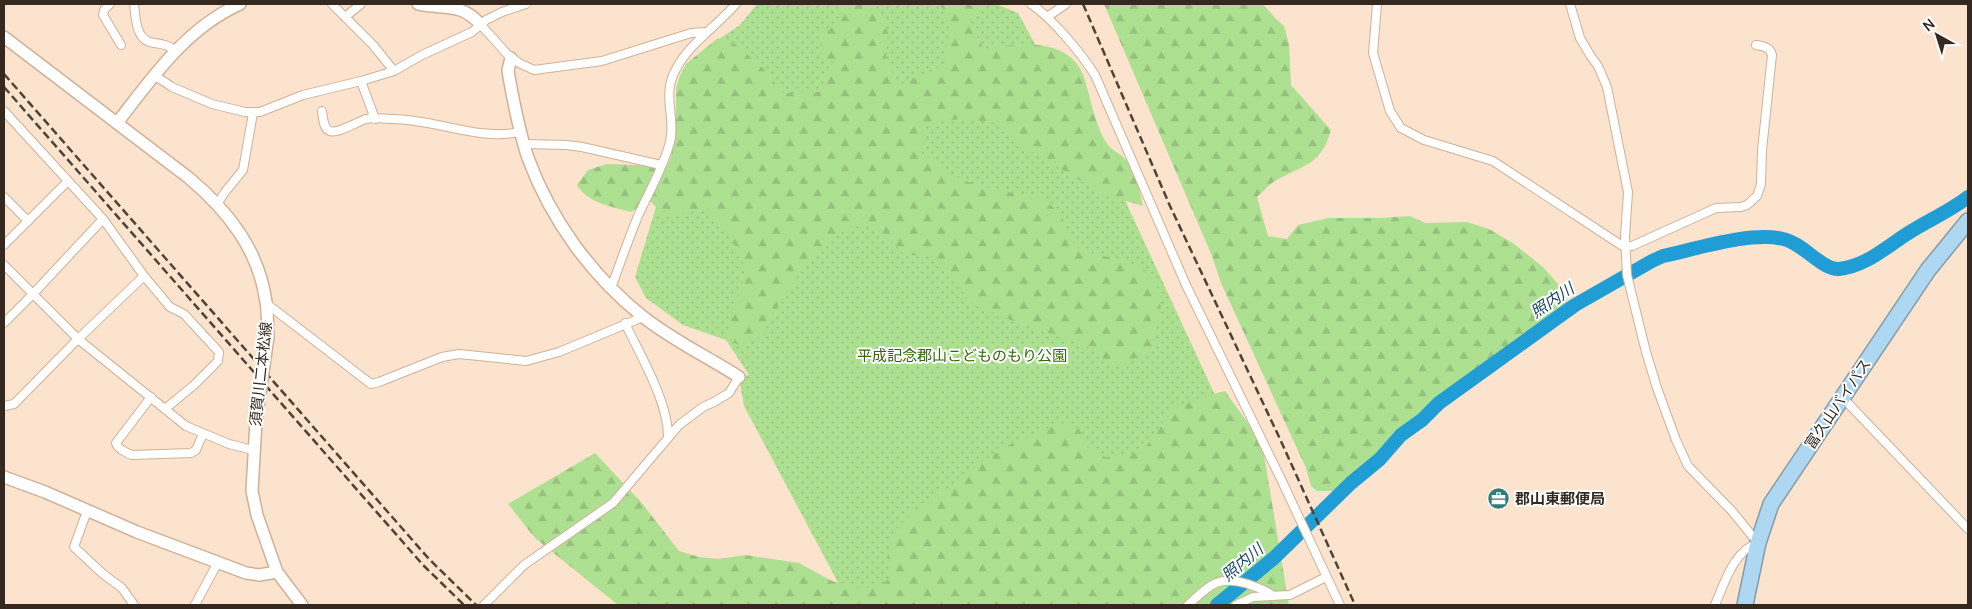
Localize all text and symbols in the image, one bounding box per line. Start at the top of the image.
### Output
north arrow [1912,10,1962,60]
text: N [1919,14,1938,35]
water label: 照内川 [1526,276,1580,323]
street label: 須賀川二本松線 [245,321,276,427]
park label: 平成記念郡山こどものもり公園 [857,345,1067,366]
street label: 富久山バイパス [1800,354,1876,453]
office icon: 郡山東郵便局 [1487,487,1511,511]
place label: 郡山東郵便局 [1515,488,1605,509]
water label: 照内川 [1217,537,1269,586]

